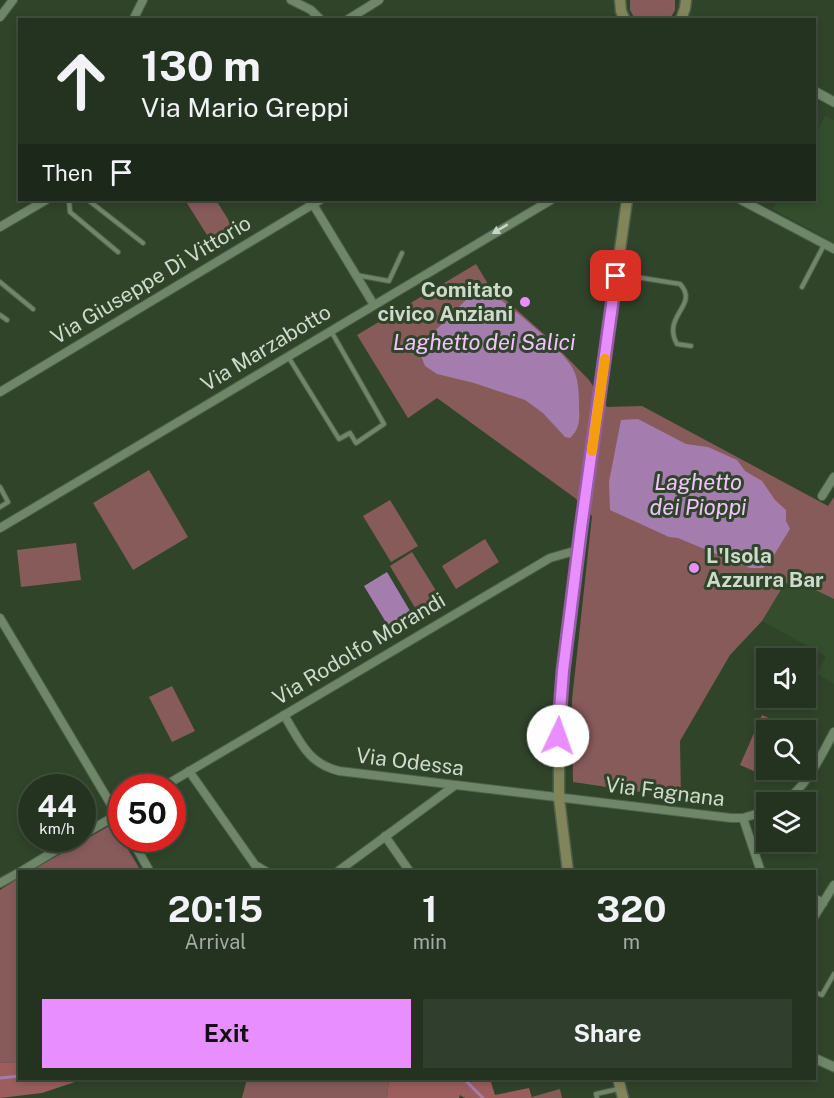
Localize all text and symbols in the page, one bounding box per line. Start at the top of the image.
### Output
text: 130 m [141,41,261,90]
icon: ahead [42,42,120,120]
text: Via Mario Greppi [141,91,349,123]
icon: arrive [105,156,138,189]
text: Then [42,160,93,186]
street label: Via Giuseppe Di Vittorio [46,210,255,349]
one-way arrow [492,224,508,235]
pin [590,250,641,301]
icon: arrive [599,259,632,292]
place label: Comitato civico Anziani [378,277,513,326]
marker: Comitato civico Anziani [518,295,532,309]
street label: Via Marzabotto [196,299,335,396]
water label: Laghetto dei Salici [393,329,576,355]
water label: Laghetto dei Pioppi [650,469,747,520]
place label: L'Isola Azzurra Bar [706,543,824,592]
marker: L'Isola Azzurra Bar [687,561,701,575]
street label: Via Rodolfo Morandi [268,587,450,710]
map controls [756,648,816,852]
button: sound [756,648,816,708]
position arrow [526,704,590,768]
button: search [756,720,816,780]
street label: Via Odessa [355,742,465,781]
street label: Via Fagnana [604,772,726,811]
speed limit sign: 50 [108,774,186,852]
text: 44 [37,788,77,824]
button: layers [756,792,816,852]
text: km/h [39,820,75,837]
text: 20:15 [168,888,263,930]
text: 1 [422,888,437,930]
text: 320 [596,888,666,930]
text: Arrival [185,930,246,954]
text: min [413,930,447,954]
text: m [623,930,640,954]
button: Exit [42,999,411,1068]
button: Share [423,999,792,1068]

